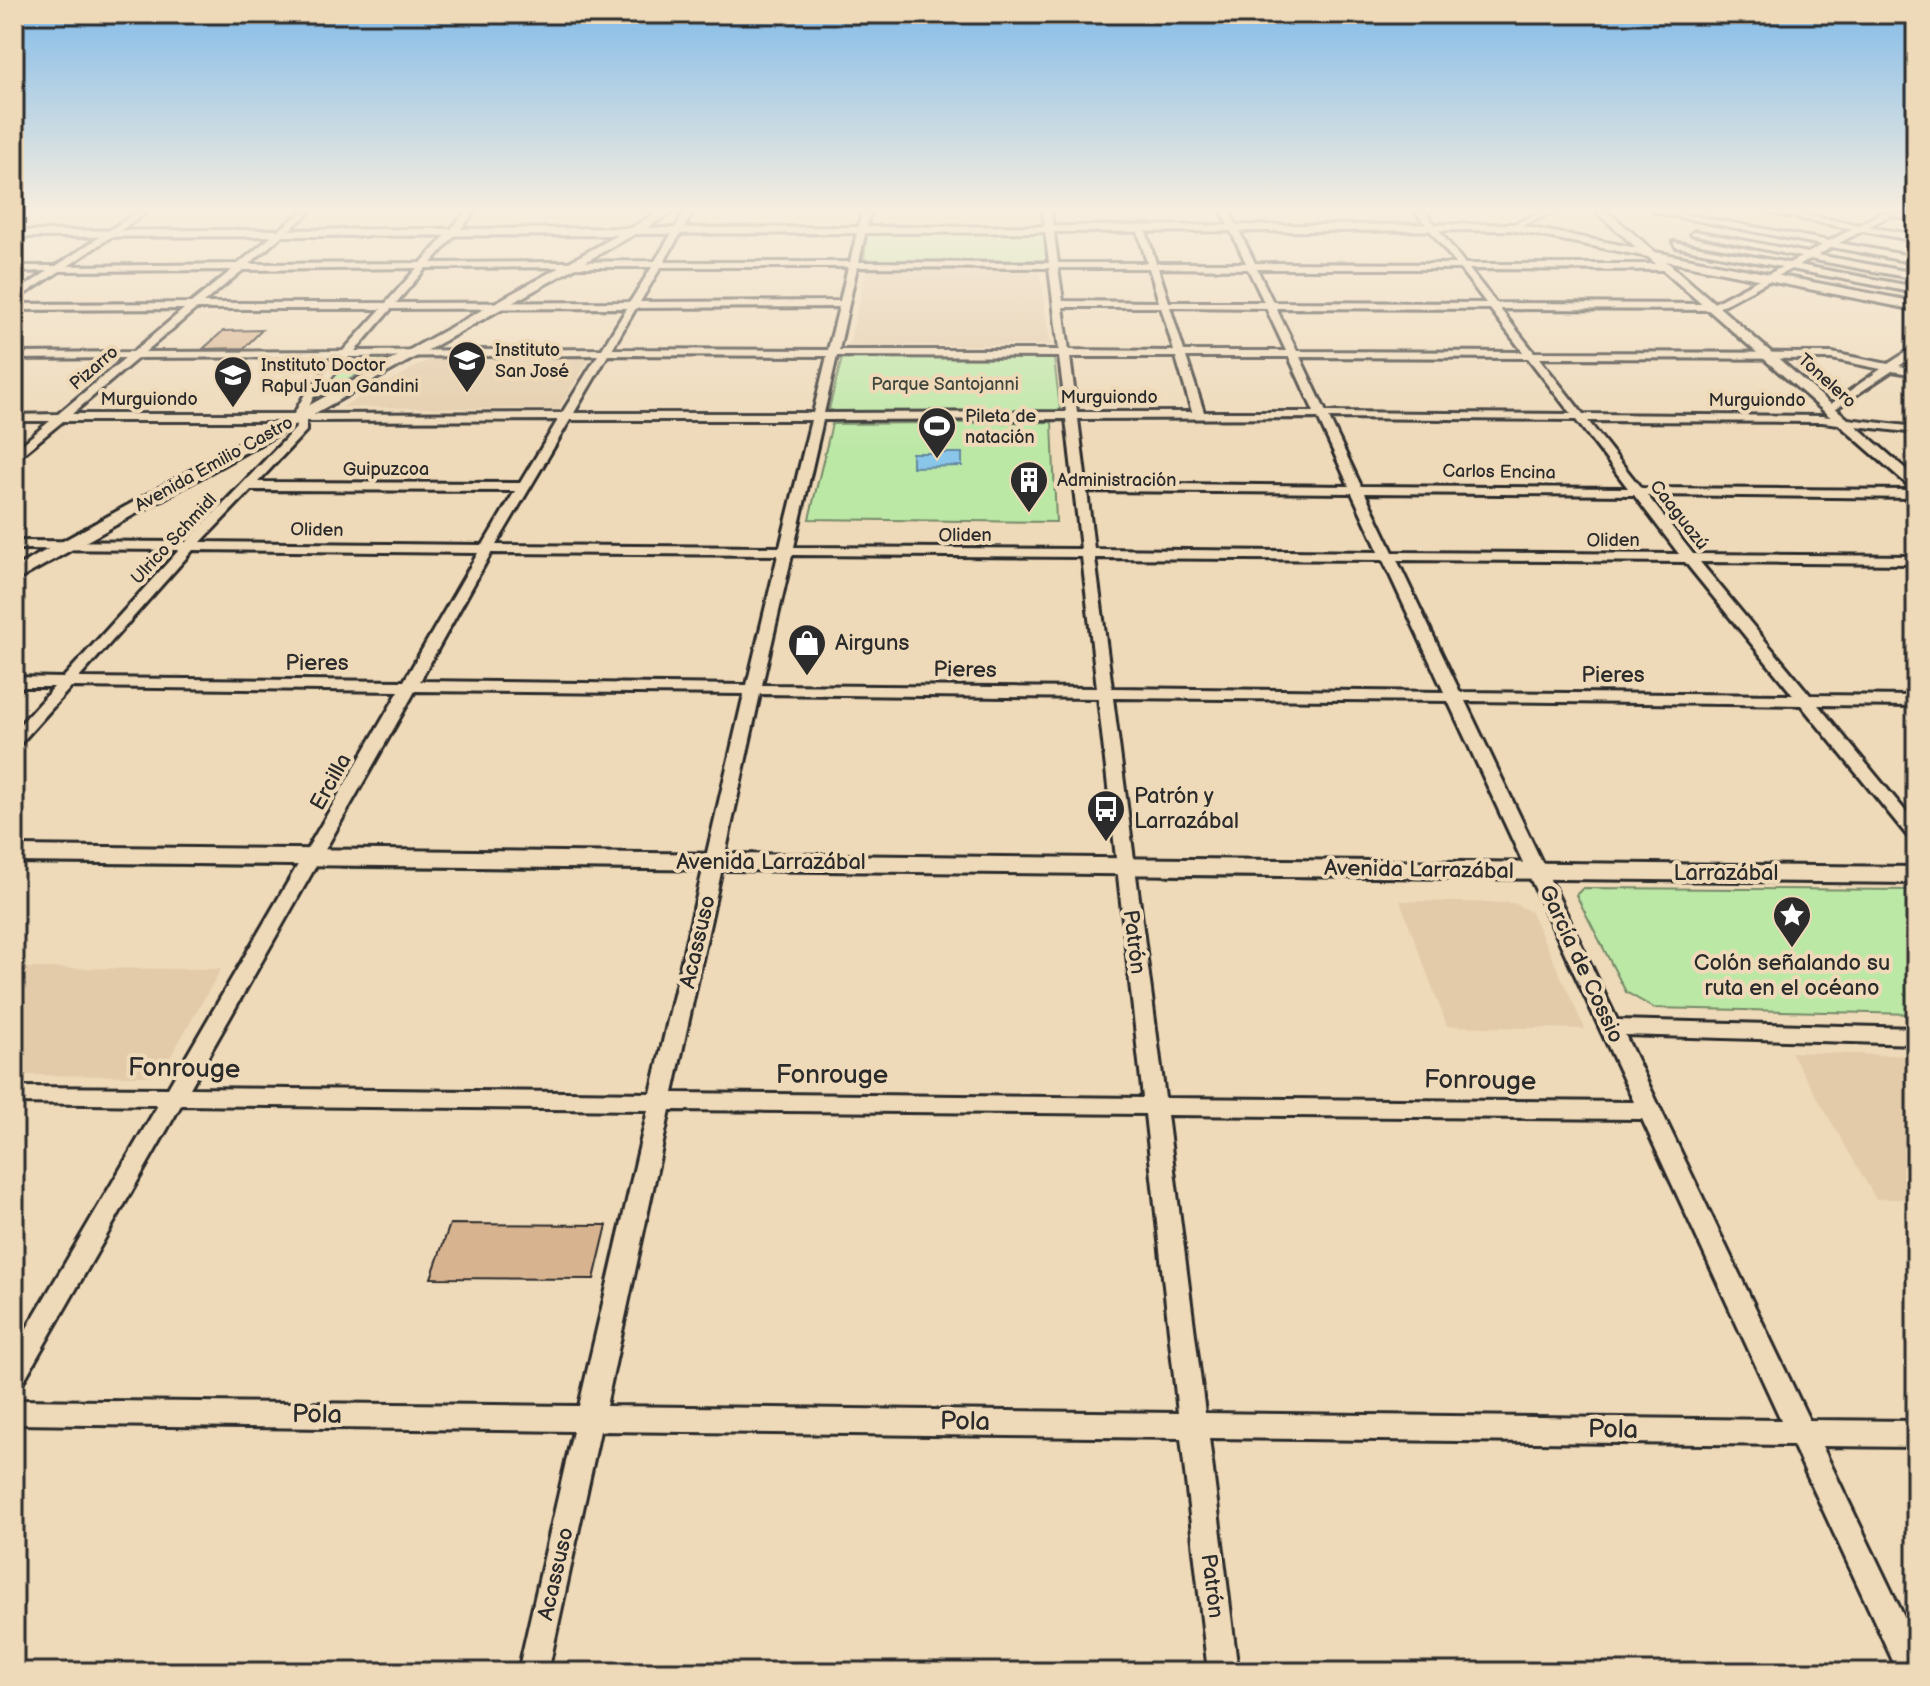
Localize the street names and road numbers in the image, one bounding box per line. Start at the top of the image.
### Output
street label: Pizarro [66,341,122,395]
street label: Tonelero [1794,349,1860,413]
street label: Murguiondo [1060,387,1158,408]
street label: Murguiondo [100,389,198,410]
street label: Murguiondo [1708,390,1806,411]
street label: Avenida Emilio Castro [131,412,297,516]
street label: Guipuzcoa [343,459,429,480]
street label: Carlos Encina [1442,461,1556,483]
street label: Caaguazú [1645,476,1713,554]
street label: Ulrico Schmidl [127,489,221,589]
street label: Oliden [290,519,344,541]
street label: Oliden [938,525,992,546]
street label: Oliden [1586,530,1640,551]
street label: Pieres [285,650,349,677]
street label: Pieres [933,656,997,684]
street label: Pieres [1581,662,1645,689]
street label: Ercilla [304,749,358,815]
street label: Avenida Larrazábal [676,849,866,876]
street label: Avenida Larrazábal [1324,855,1514,885]
street label: Larrazábal [1674,860,1778,887]
street label: García de Cossio [1533,881,1629,1047]
street label: Acassuso [674,893,722,991]
street label: Patrón [1117,908,1151,976]
street label: Fonrouge [127,1053,241,1085]
street label: Fonrouge [776,1060,888,1091]
street label: Fonrouge [1423,1065,1537,1097]
street label: Pola [292,1399,342,1431]
street label: Pola [940,1406,990,1438]
street label: Pola [1588,1414,1638,1446]
street label: Acassuso [532,1525,580,1623]
street label: Patrón [1195,1552,1229,1620]

